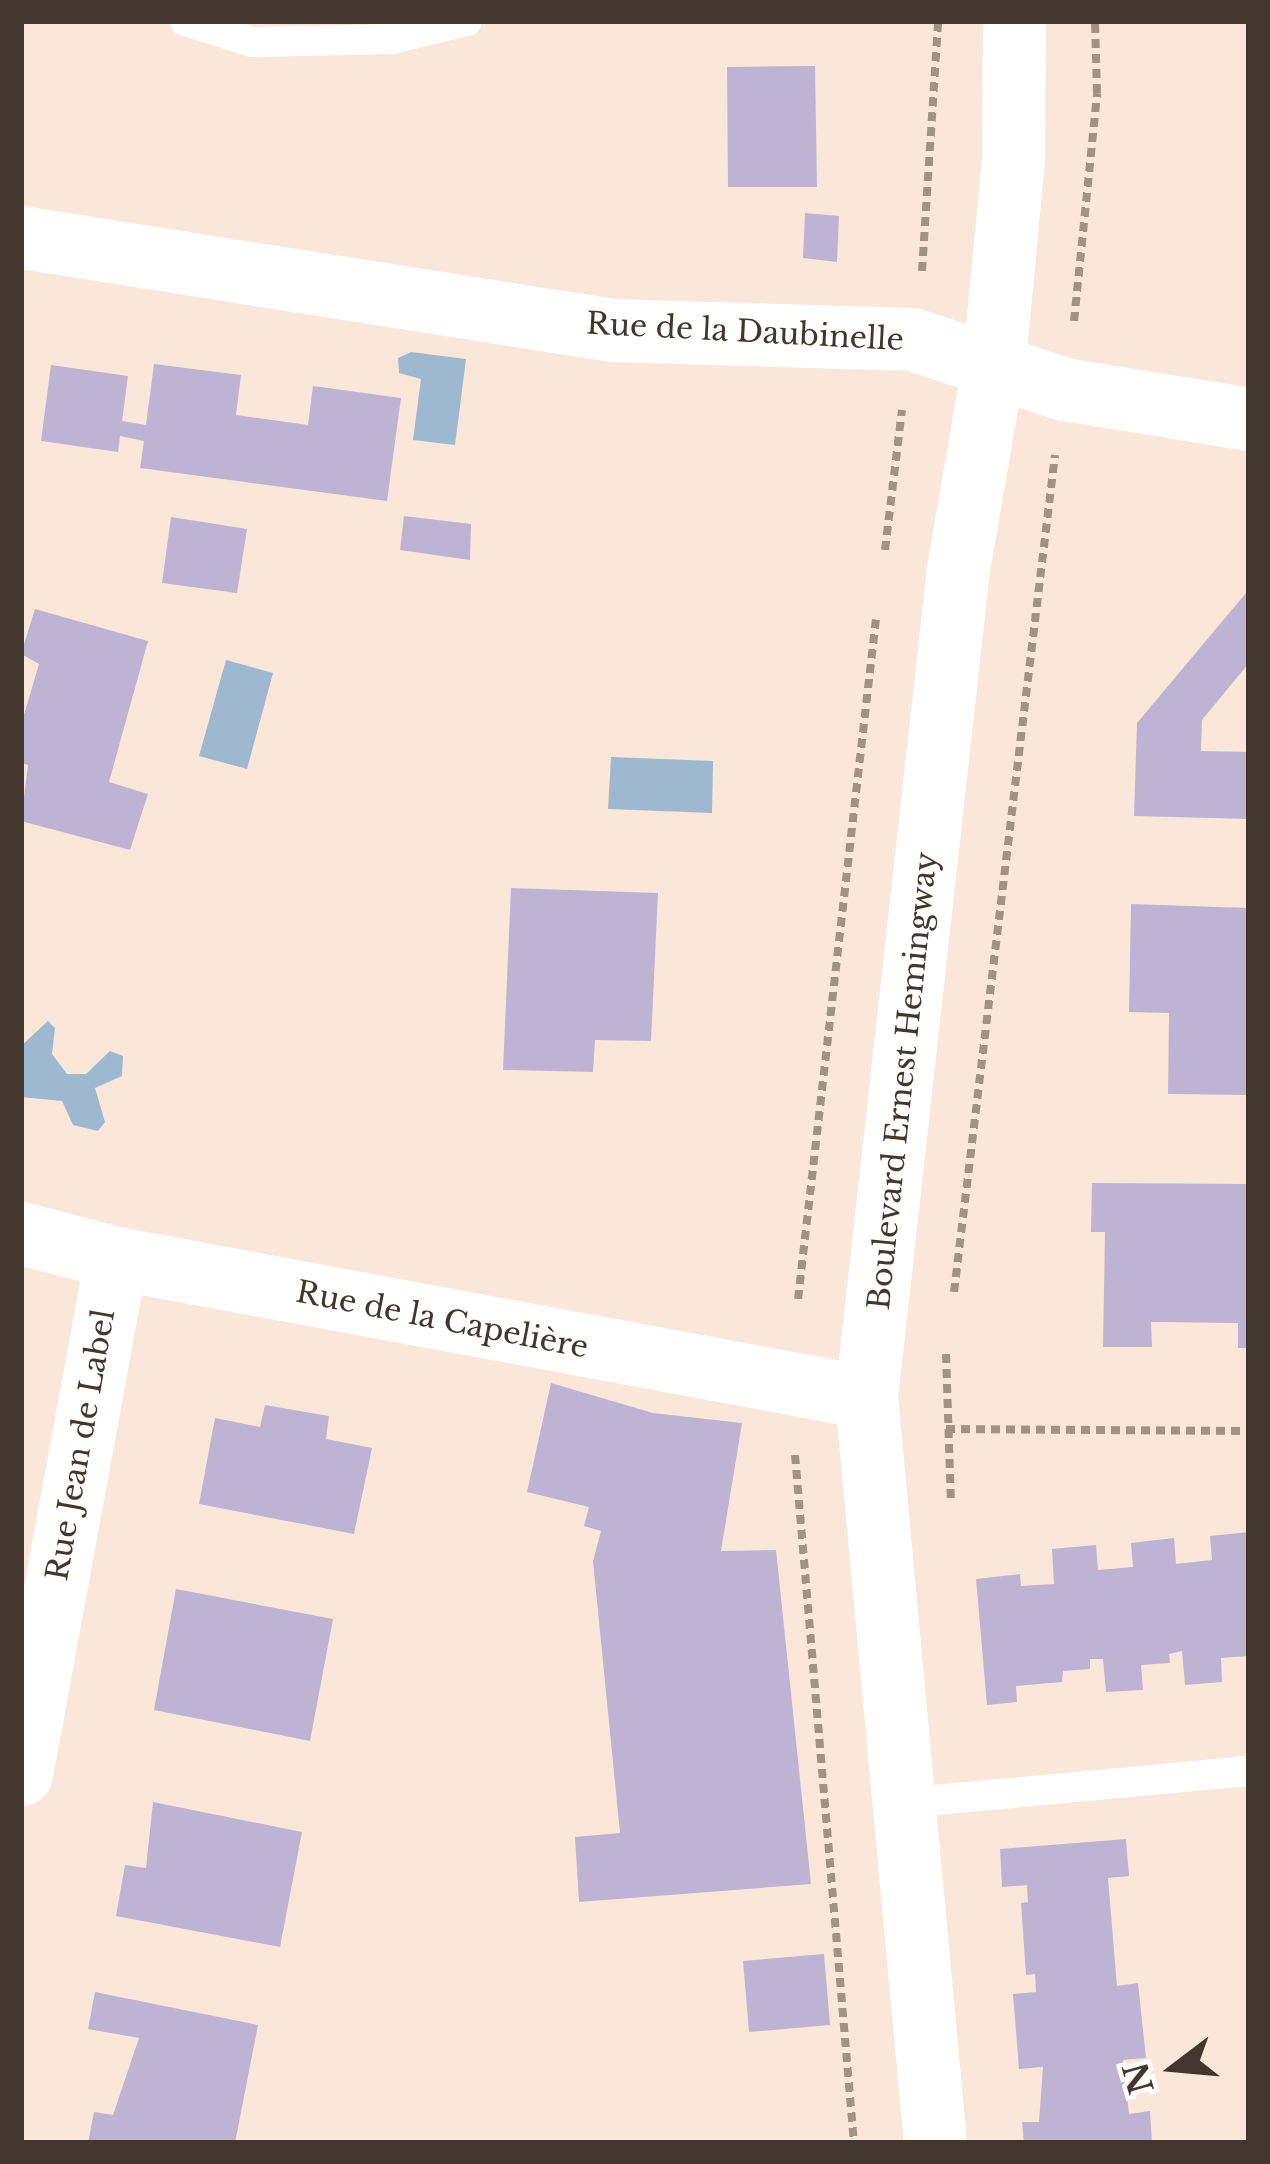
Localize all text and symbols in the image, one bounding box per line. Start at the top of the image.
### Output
street label: Rue de la Daubinelle [585,306,905,358]
street label: Boulevard Ernest Hemingway [861,850,945,1312]
street label: Rue de la Capelière [293,1274,591,1366]
street label: Rue Jean de Label [39,1307,123,1583]
north arrow [1114,2008,1234,2128]
text: N [1115,2057,1163,2099]

